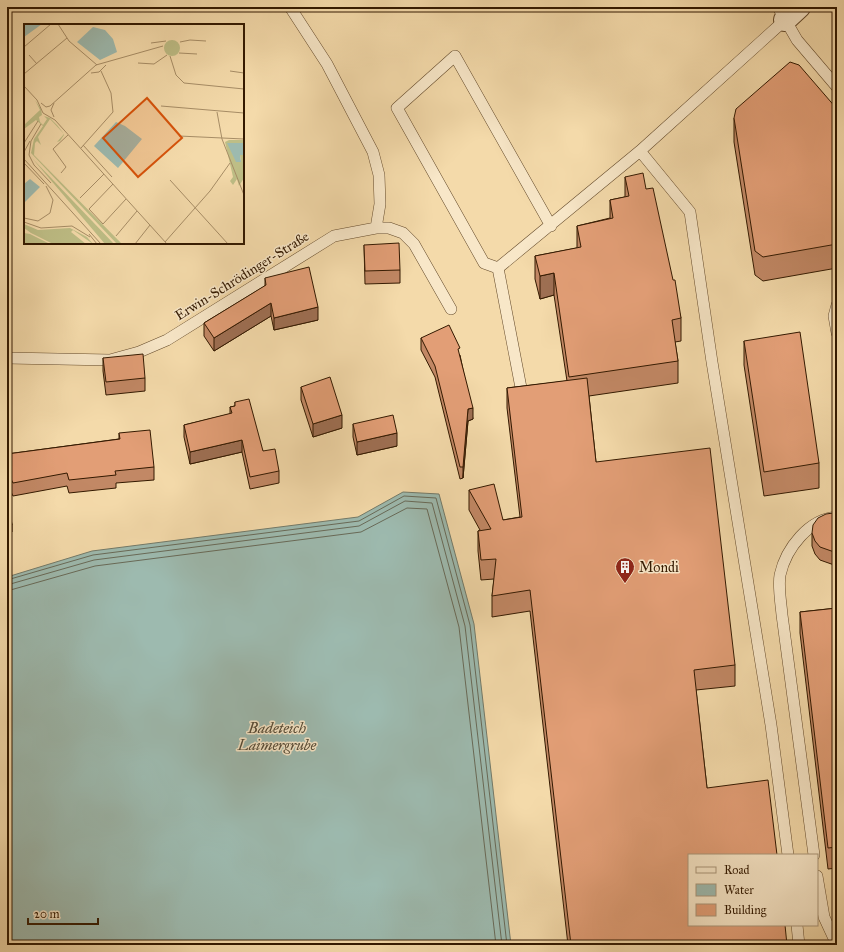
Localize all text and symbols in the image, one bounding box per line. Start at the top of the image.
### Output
inset map [24,24,244,244]
street label: Erwin-Schrödinger-Straße [172,228,312,324]
building icon: Mondi [614,556,636,584]
place label: Mondi [639,559,679,576]
water label: Badeteich Laimergrube [237,719,317,754]
legend [688,854,818,926]
text: Road [724,863,750,877]
text: Water [724,883,754,897]
scale bar [28,900,98,926]
text: Building [724,903,767,918]
text: 20 m [34,907,60,921]

